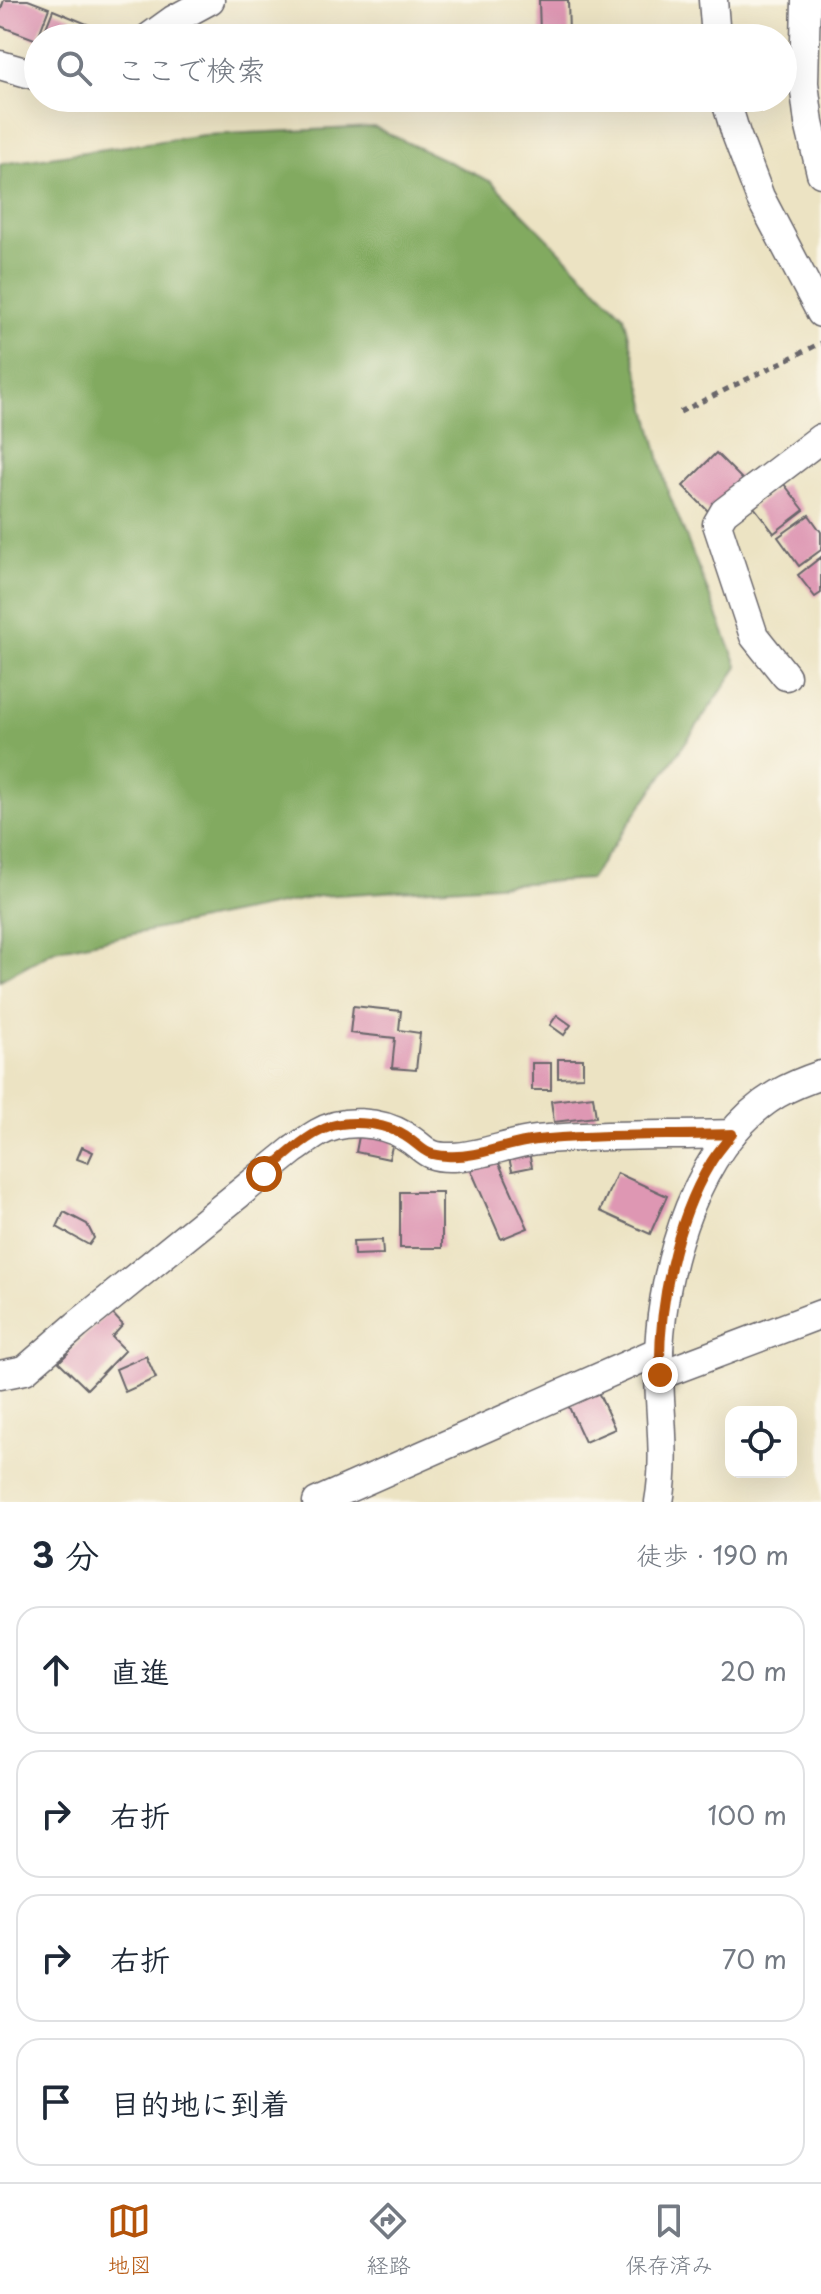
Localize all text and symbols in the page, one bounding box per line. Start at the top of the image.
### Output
search box [24,24,797,112]
icon: search [52,46,96,90]
text: ここで検索 [116,46,266,91]
route start [246,1156,282,1192]
route end [642,1357,678,1393]
map controls [725,1406,797,1478]
button: locate [725,1406,797,1478]
text: 3 分 [32,1528,99,1580]
text: 徒歩 · 190 m [636,1535,789,1574]
icon: ahead [34,1648,78,1692]
text: 直進 [110,1648,170,1693]
text: 20 m [720,1651,787,1690]
icon: right [34,1792,78,1836]
text: 右折 [110,1792,170,1837]
text: 100 m [707,1795,787,1834]
icon: right [34,1936,78,1980]
text: 右折 [110,1936,170,1981]
text: 70 m [722,1939,787,1978]
icon: arrive [34,2080,78,2124]
text: 目的地に到着 [110,2080,290,2125]
tab: 地図 [107,2199,152,2280]
tab: 経路 [366,2199,411,2280]
tab: 保存済み [625,2199,714,2280]

